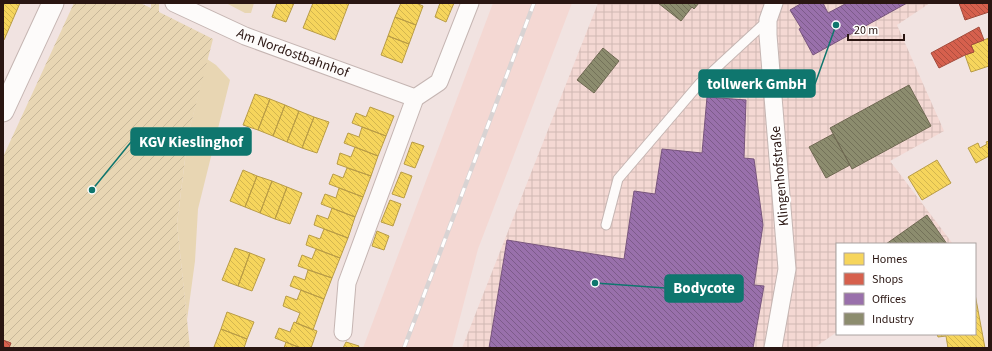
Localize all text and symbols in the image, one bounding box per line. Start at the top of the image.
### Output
scale bar [848,16,904,42]
text: 20 m [854,22,878,39]
street label: Am Nordostbahnhof [233,23,352,83]
callout: tollwerk GmbH [699,70,815,97]
text: tollwerk GmbH [707,74,807,95]
street label: Klingenhofstraße [766,125,794,227]
callout: KGV Kieslinghof [131,128,251,155]
text: KGV Kieslinghof [139,132,244,153]
legend [836,243,976,335]
text: Homes [872,251,907,268]
text: Shops [872,271,903,288]
callout: Bodycote [665,275,743,302]
text: Bodycote [673,278,735,299]
text: Offices [872,291,906,308]
text: Industry [872,311,914,328]

